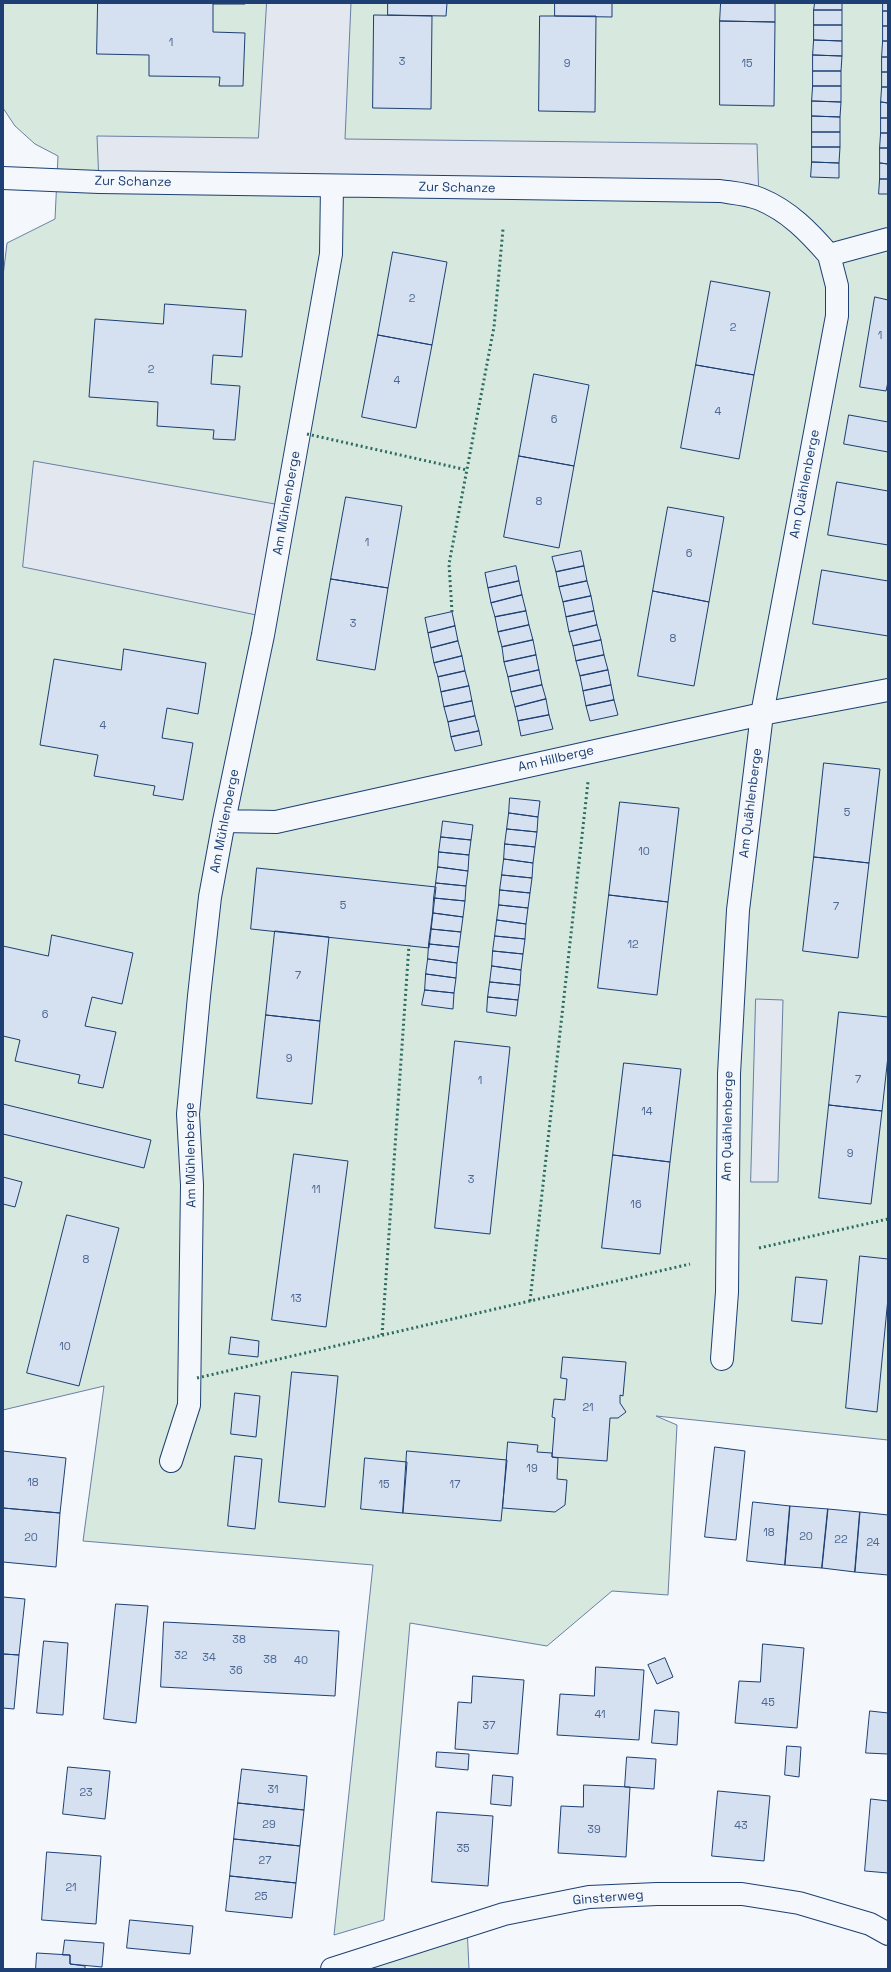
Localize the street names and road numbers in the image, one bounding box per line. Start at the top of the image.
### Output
street label: Zur Schanze [94,174,172,190]
street label: Zur Schanze [418,180,496,196]
street label: Am Quählenberge [787,428,823,540]
street label: Am Mühlenberge [270,450,304,556]
street label: Am Hillberge [516,743,596,775]
street label: Am Quählenberge [737,747,765,859]
street label: Am Mühlenberge [207,768,243,874]
street label: Am Quählenberge [719,1071,737,1181]
street label: Am Mühlenberge [182,1102,200,1208]
street label: Ginsterweg [572,1887,644,1909]

